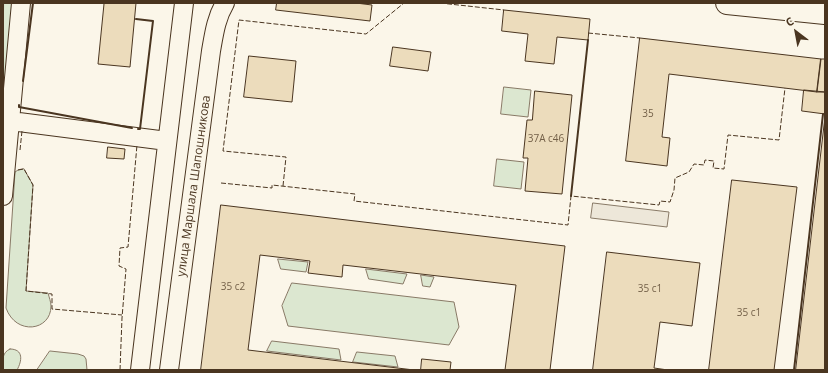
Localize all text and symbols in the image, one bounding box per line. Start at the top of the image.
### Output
north arrow [776,12,816,52]
text: С [782,13,796,30]
street label: улица Маршала Шапошникова [174,94,214,278]
house number: 35 [642,108,654,120]
house number: 37А с46 [528,133,564,145]
house number: 35 с2 [221,281,245,293]
house number: 35 с1 [638,283,662,295]
house number: 35 с1 [737,307,761,319]

